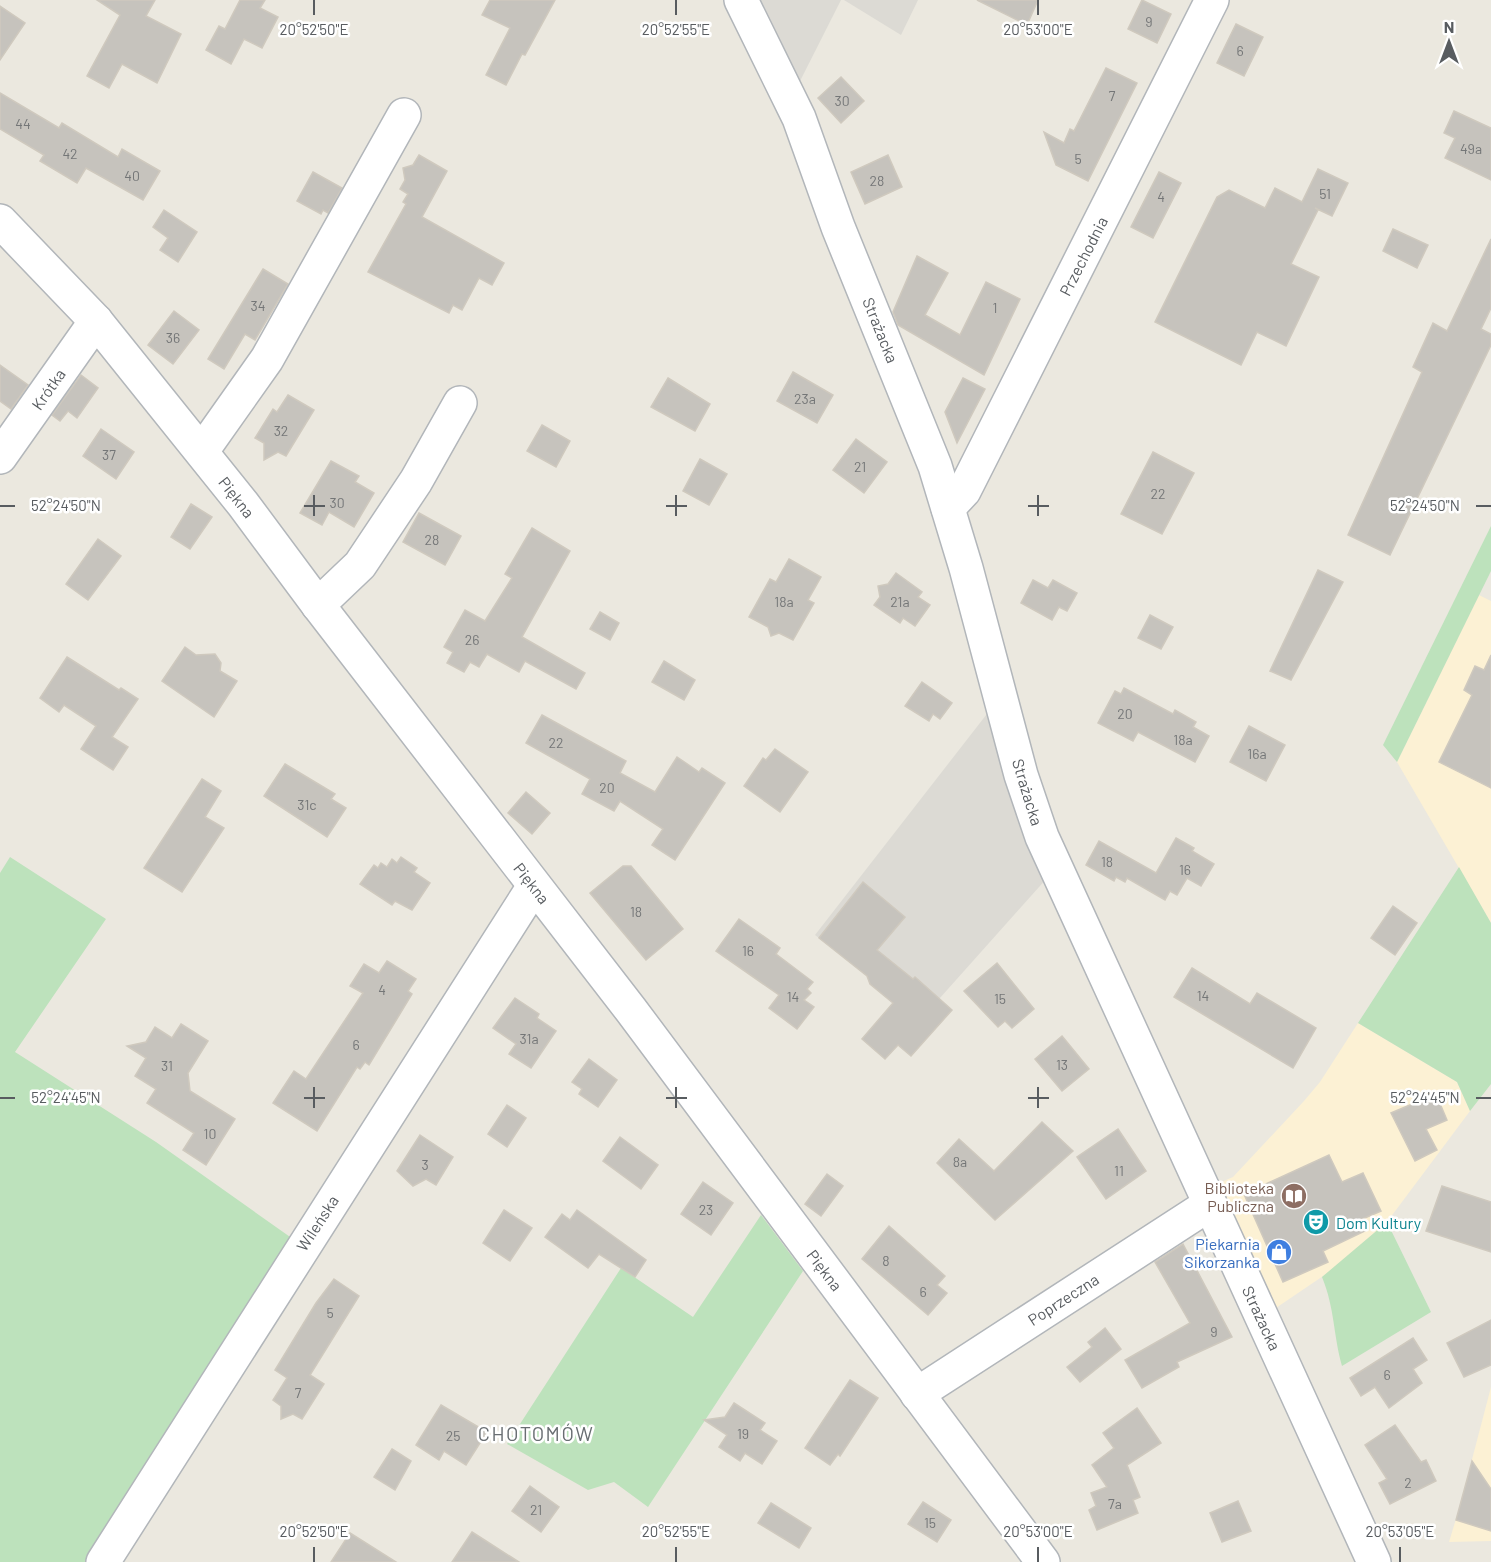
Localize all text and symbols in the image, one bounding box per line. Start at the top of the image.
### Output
north arrow [1419,12,1479,72]
house number: 9 [1145,13,1153,30]
text: N [1444,17,1454,36]
text: 20°52'50"E [279,20,349,38]
text: 20°52'55"E [642,20,710,38]
text: 20°53'00"E [1003,20,1073,38]
house number: 6 [1236,42,1244,59]
house number: 7 [1109,87,1116,104]
house number: 30 [834,92,850,109]
house number: 44 [15,115,31,132]
house number: 49a [1460,140,1482,157]
house number: 42 [62,145,78,162]
house number: 5 [1074,150,1082,167]
house number: 40 [124,167,140,184]
house number: 28 [870,172,884,189]
house number: 51 [1319,185,1331,202]
house number: 4 [1157,188,1165,205]
street label: Przechodnia [1055,213,1111,299]
street label: Strażacka [859,295,903,365]
house number: 34 [251,297,265,314]
house number: 1 [993,299,997,316]
house number: 36 [166,329,180,346]
street label: Krótka [27,365,69,413]
house number: 23a [794,390,816,407]
house number: 32 [274,422,288,439]
house number: 37 [102,446,116,463]
house number: 21 [854,458,866,475]
street label: Piękna [215,473,259,521]
house number: 22 [1150,485,1166,502]
house number: 30 [329,494,345,511]
text: 52°24'50"N [31,496,101,514]
text: 52°24'50"N [1390,496,1460,514]
house number: 28 [425,531,439,548]
house number: 18a [774,593,794,610]
house number: 21a [890,593,910,610]
house number: 26 [465,631,479,648]
house number: 20 [1117,705,1133,722]
house number: 18a [1173,731,1193,748]
house number: 22 [548,734,564,751]
house number: 16a [1247,745,1267,762]
street label: Strażacka [1009,756,1047,828]
house number: 20 [599,779,615,796]
house number: 31c [297,796,317,813]
house number: 18 [1101,853,1113,870]
street label: Piękna [510,859,554,907]
house number: 16 [1179,861,1191,878]
house number: 18 [630,903,642,920]
house number: 16 [742,942,754,959]
house number: 4 [378,981,386,998]
house number: 14 [1197,987,1209,1004]
house number: 14 [787,988,799,1005]
house number: 15 [994,990,1006,1007]
house number: 31a [519,1030,539,1047]
house number: 6 [352,1036,360,1053]
house number: 13 [1056,1056,1068,1073]
house number: 31 [161,1057,173,1074]
text: 52°24'45"N [31,1088,101,1106]
text: 52°24'45"N [1390,1088,1460,1106]
house number: 10 [204,1125,216,1142]
house number: 8a [953,1153,967,1170]
house number: 3 [421,1156,429,1173]
house number: 11 [1114,1162,1124,1179]
place label: Biblioteka Publiczna [1205,1178,1274,1215]
library icon: Biblioteka Publiczna [1279,1181,1309,1211]
street label: Wileńska [292,1192,342,1254]
house number: 23 [699,1201,713,1218]
theatre icon: Dom Kultury [1301,1207,1331,1237]
place label: Dom Kultury [1336,1213,1422,1232]
place label: Piekarnia Sikorzanka [1184,1234,1260,1271]
shop icon: Piekarnia Sikorzanka [1264,1237,1294,1267]
street label: Piękna [803,1246,847,1294]
house number: 8 [882,1252,890,1269]
street label: Poprzeczna [1024,1269,1102,1329]
house number: 6 [919,1283,927,1300]
street label: Strażacka [1239,1283,1285,1353]
house number: 5 [326,1304,334,1321]
house number: 9 [1210,1323,1218,1340]
house number: 6 [1383,1366,1391,1383]
house number: 7 [295,1384,302,1401]
district label: CHOTOMÓW [478,1421,594,1445]
house number: 19 [737,1425,749,1442]
house number: 25 [446,1427,460,1444]
house number: 2 [1404,1474,1412,1491]
house number: 7a [1108,1495,1122,1512]
house number: 21 [530,1501,542,1518]
house number: 15 [924,1514,936,1531]
text: 20°52'50"E [279,1522,349,1540]
text: 20°52'55"E [642,1522,710,1540]
text: 20°53'00"E [1003,1522,1073,1540]
text: 20°53'05"E [1366,1522,1434,1540]

